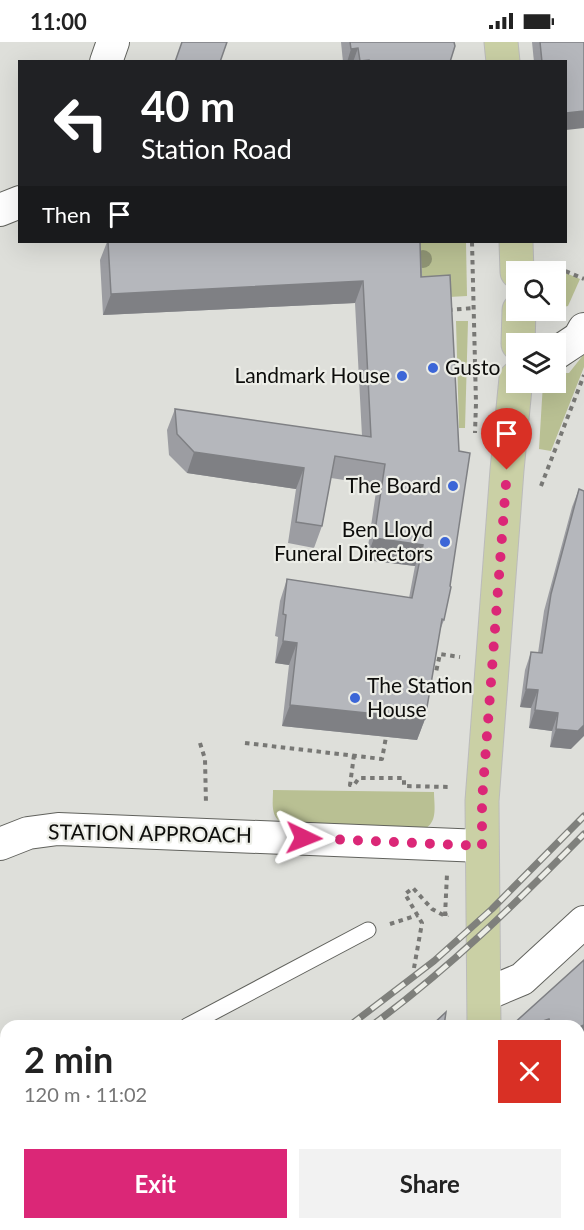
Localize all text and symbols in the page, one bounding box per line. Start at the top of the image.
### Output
text: 11:00 [30,8,87,35]
text: 40 m [141,81,235,131]
icon: left [42,84,120,162]
text: Station Road [141,132,292,165]
icon: arrive [103,198,136,231]
text: Then [42,201,91,228]
map controls [506,261,566,393]
button: search [506,261,566,321]
button: layers [506,333,566,393]
place label: Gusto [445,354,500,379]
marker: Gusto [426,361,440,375]
place label: Landmark House [234,362,390,387]
marker: Landmark House [395,369,409,383]
pin [481,408,532,470]
icon: arrive [490,417,523,450]
place label: The Board [346,472,441,497]
marker: The Board [446,479,460,493]
place label: Ben Lloyd Funeral Directors [274,516,433,565]
marker: Ben Lloyd Funeral Directors [438,535,452,549]
place label: The Station House [367,672,473,721]
marker: The Station House [348,691,362,705]
position arrow [272,806,336,870]
street label: STATION APPROACH [48,818,252,847]
text: 2 min [24,1037,113,1081]
button: close [498,1040,561,1103]
text: 120 m · 11:02 [24,1082,147,1106]
button: Exit [24,1149,287,1218]
button: Share [299,1149,561,1218]

